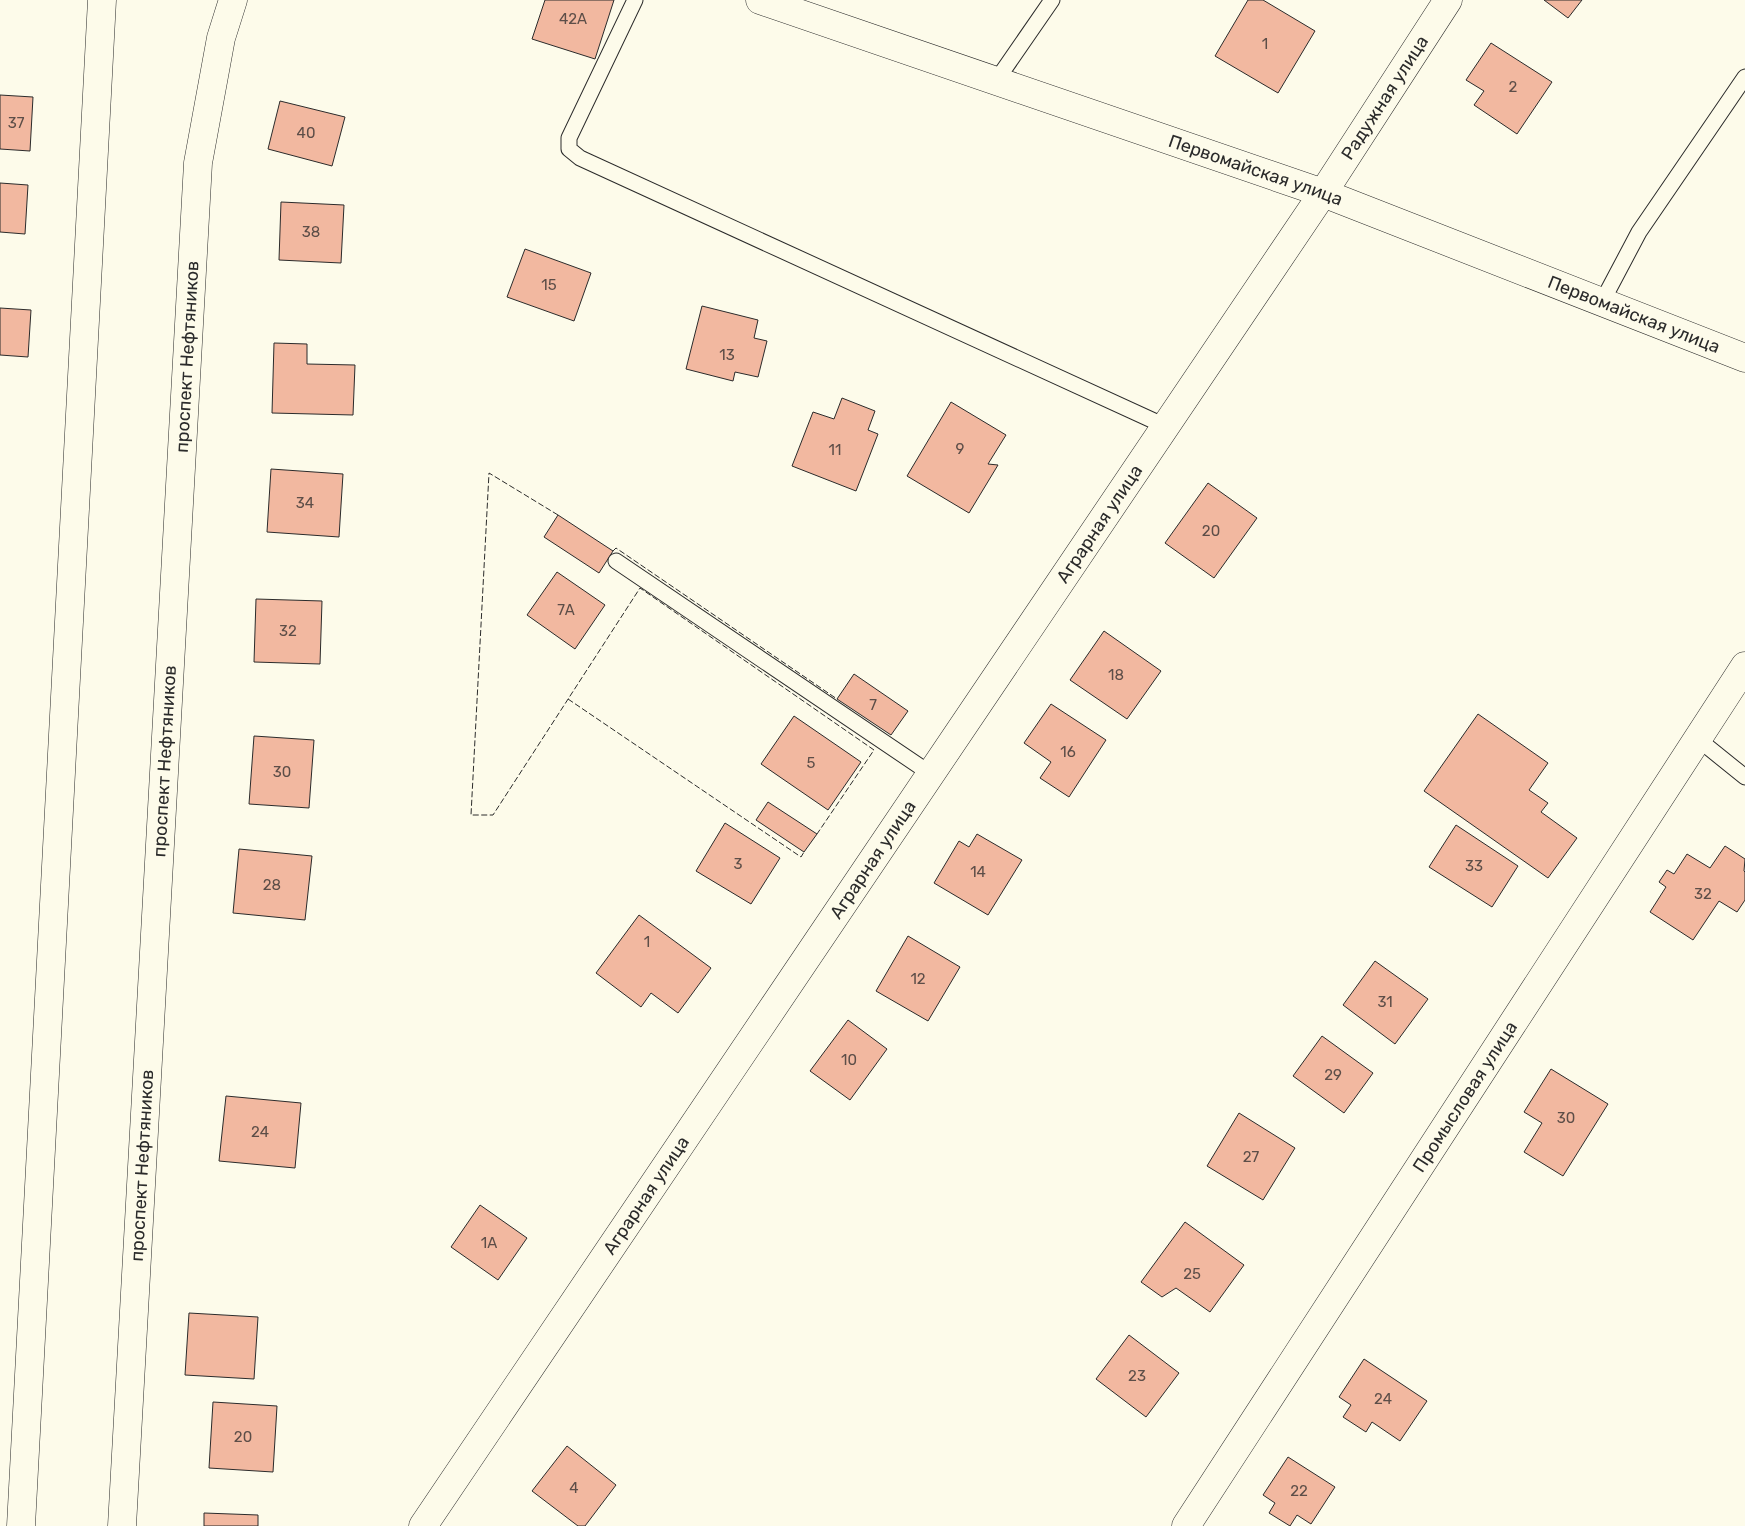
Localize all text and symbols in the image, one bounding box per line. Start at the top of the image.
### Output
house number: 42А [559,10,587,28]
street label: Радужная улица [1337,31,1433,164]
house number: 1 [1262,35,1268,53]
house number: 2 [1509,78,1518,96]
house number: 37 [8,114,25,132]
house number: 40 [297,124,315,142]
street label: Первомайская улица [1166,130,1346,211]
house number: 38 [302,223,320,241]
street label: проспект Нефтяников [171,260,204,453]
street label: Первомайская улица [1545,271,1723,358]
house number: 15 [541,276,557,294]
house number: 13 [719,346,735,364]
house number: 9 [956,440,965,458]
house number: 11 [829,441,841,459]
street label: Аграрная улица [1052,461,1147,587]
house number: 34 [296,494,314,512]
house number: 20 [1202,522,1220,540]
house number: 7А [557,601,575,619]
house number: 32 [279,622,297,640]
street label: проспект Нефтяников [148,665,181,858]
house number: 18 [1108,666,1124,684]
house number: 7 [869,696,877,714]
house number: 16 [1060,743,1076,761]
house number: 5 [807,754,816,772]
house number: 30 [273,763,291,781]
street label: Аграрная улица [825,796,921,923]
house number: 3 [733,855,743,873]
house number: 33 [1465,857,1483,875]
house number: 14 [970,863,986,881]
house number: 28 [263,876,281,894]
house number: 32 [1694,885,1712,903]
house number: 1 [644,933,650,951]
house number: 12 [910,970,926,988]
house number: 31 [1377,993,1393,1011]
street label: Промысловая улица [1408,1017,1522,1176]
house number: 10 [841,1051,857,1069]
house number: 29 [1324,1066,1342,1084]
street label: проспект Нефтяников [126,1069,158,1262]
house number: 30 [1557,1109,1575,1127]
house number: 24 [251,1123,269,1141]
street label: Аграрная улица [598,1132,694,1259]
house number: 27 [1243,1148,1260,1166]
house number: 1А [481,1234,497,1252]
house number: 25 [1183,1265,1201,1283]
house number: 23 [1128,1367,1146,1385]
house number: 24 [1374,1390,1392,1408]
house number: 20 [234,1428,252,1446]
house number: 4 [569,1479,579,1497]
house number: 22 [1290,1482,1308,1500]

